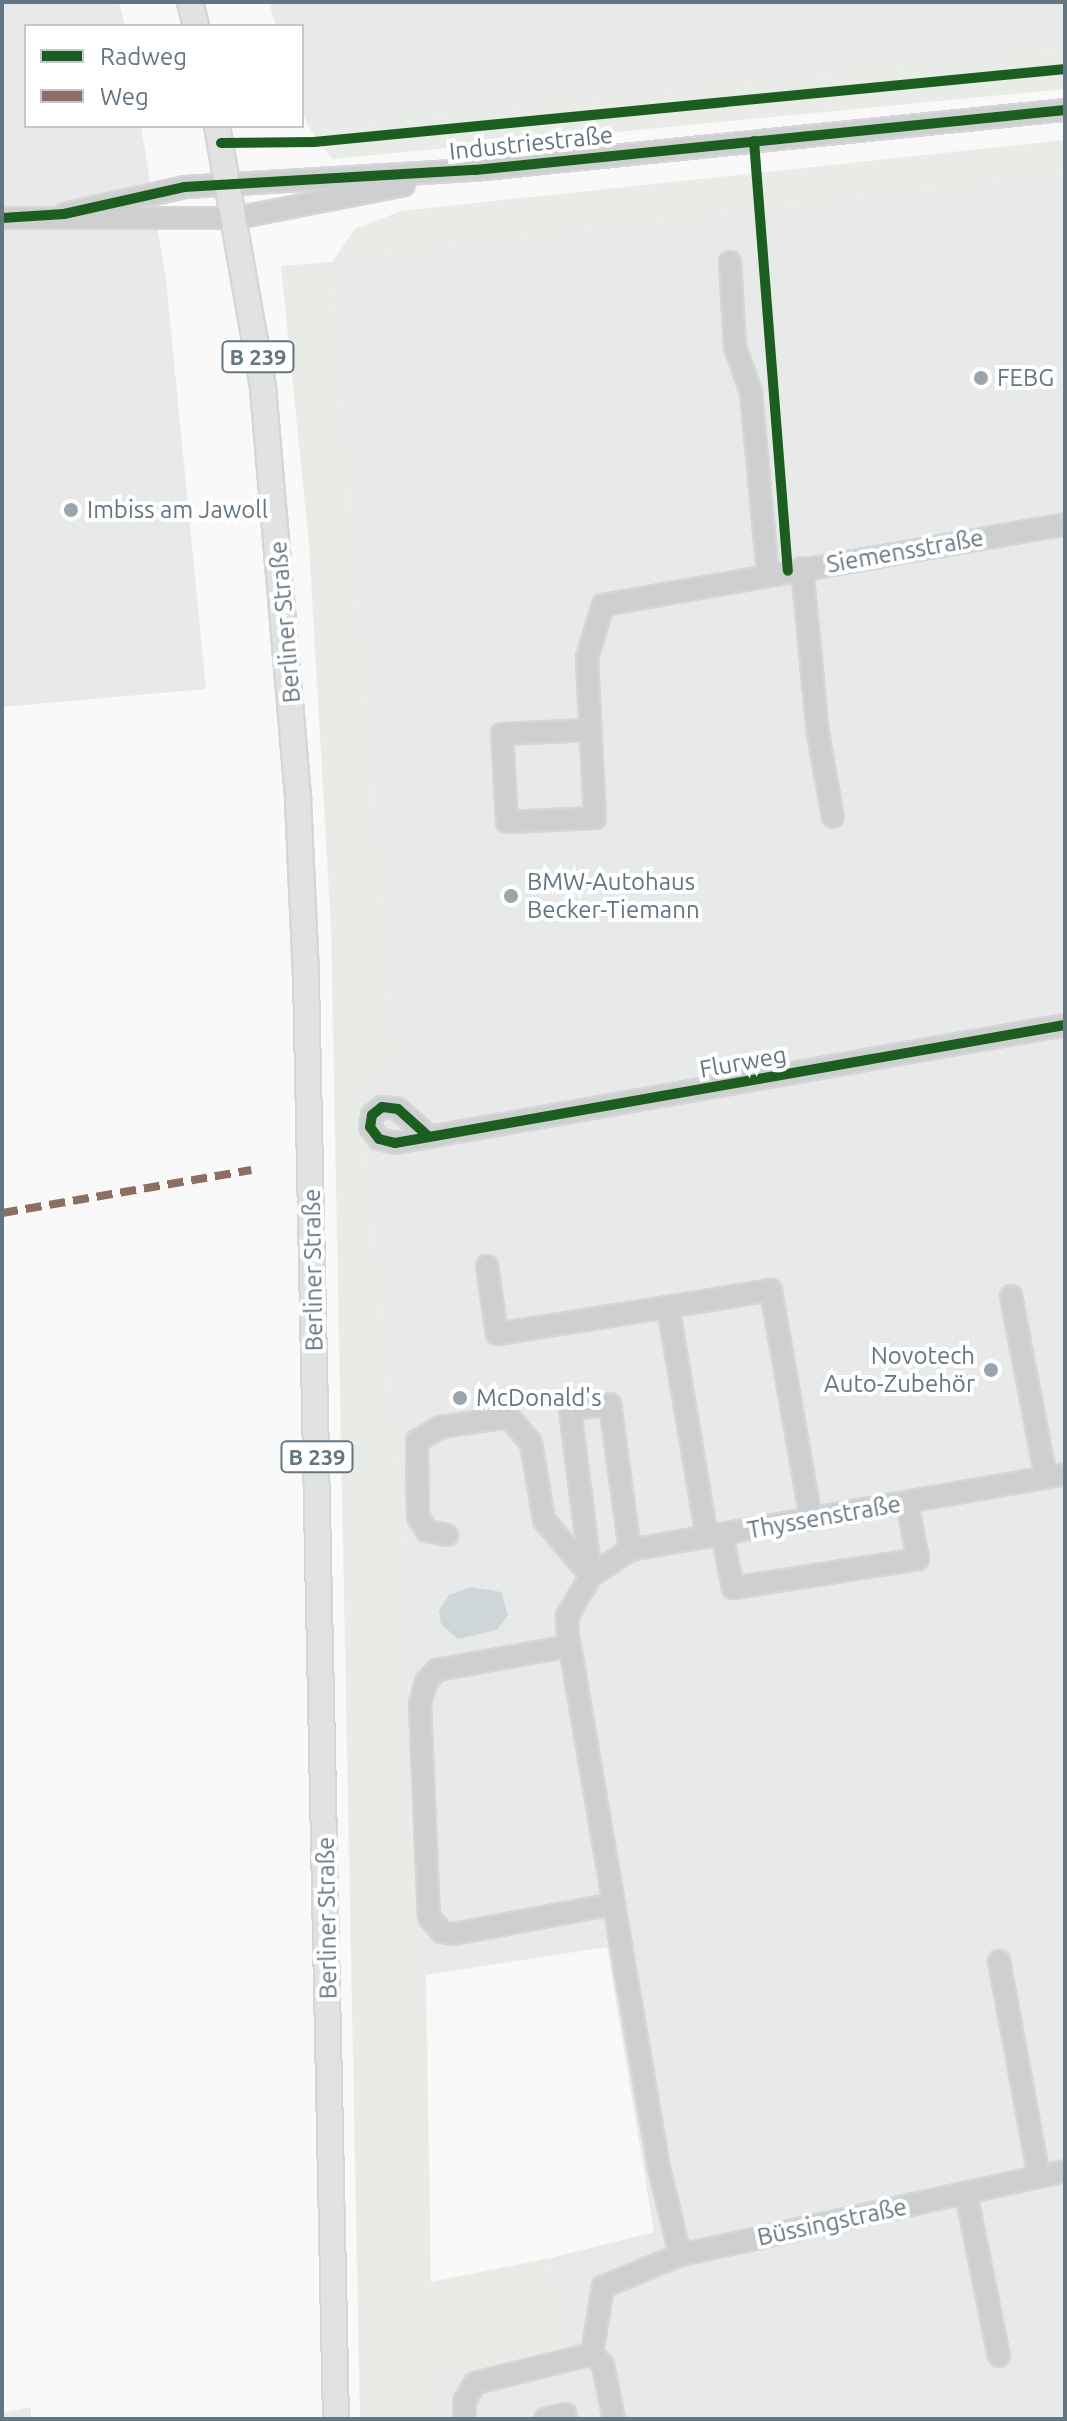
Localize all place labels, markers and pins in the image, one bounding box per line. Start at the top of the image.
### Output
place label: FEBG [997,364,1054,392]
marker: FEBG [972,369,990,387]
place label: Imbiss am Jawoll [87,496,268,524]
marker: Imbiss am Jawoll [62,501,80,519]
place label: BMW-Autohaus Becker-Tiemann [527,868,700,924]
marker: BMW-Autohaus Becker-Tiemann [502,887,520,905]
place label: Novotech Auto-Zubehör [824,1342,975,1398]
marker: Novotech Auto-Zubehör [982,1361,1000,1379]
place label: McDonald's [476,1384,602,1412]
marker: McDonald's [451,1389,469,1407]

